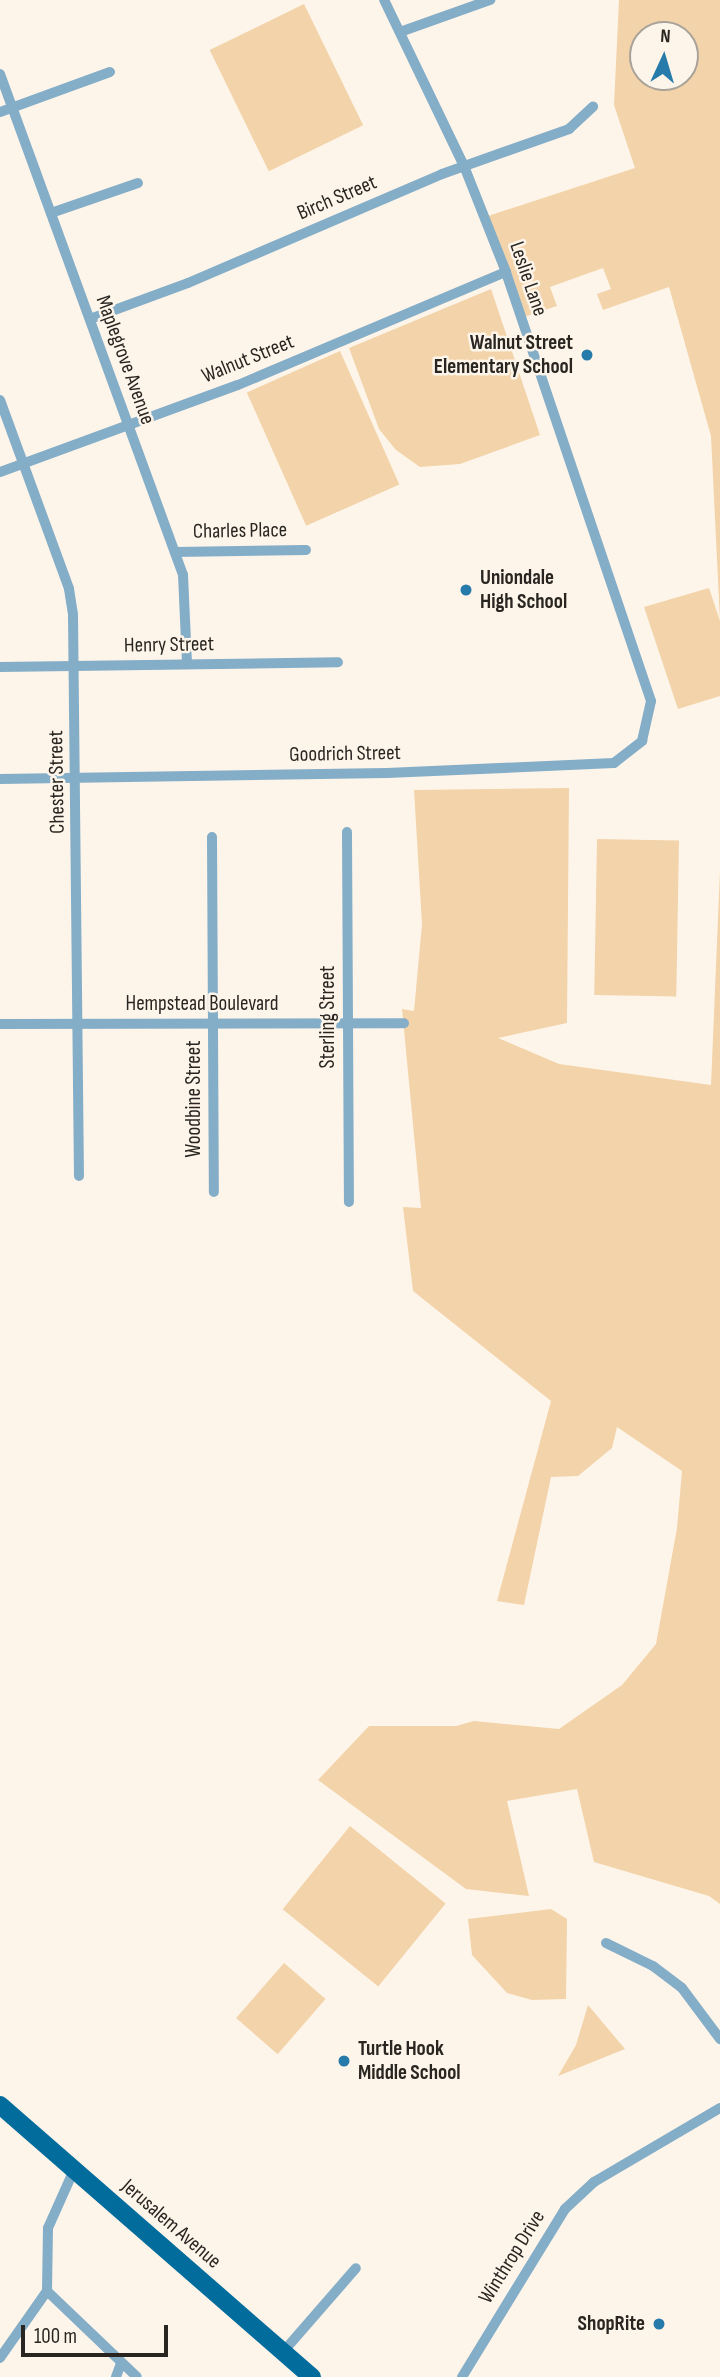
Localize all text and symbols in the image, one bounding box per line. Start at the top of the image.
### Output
north arrow [629,21,699,91]
text: N [659,25,671,48]
street label: Birch Street [293,170,381,226]
street label: Leslie Lane [504,239,552,319]
street label: Maplegrove Avenue [90,292,160,428]
street label: Walnut Street [198,329,298,389]
place label: Walnut Street Elementary School [434,330,573,380]
marker: Walnut Street Elementary School [579,347,595,363]
street label: Charles Place [193,518,287,544]
place label: Uniondale High School [480,565,567,615]
marker: Uniondale High School [458,582,474,598]
street label: Henry Street [124,632,214,658]
street label: Chester Street [43,730,71,834]
street label: Goodrich Street [289,740,401,768]
street label: Sterling Street [315,966,341,1068]
street label: Hempstead Boulevard [125,991,279,1017]
street label: Woodbine Street [181,1040,207,1158]
place label: Turtle Hook Middle School [358,2036,461,2086]
marker: Turtle Hook Middle School [336,2053,352,2069]
street label: Jerusalem Avenue [116,2174,226,2274]
street label: Winthrop Drive [473,2206,551,2308]
scale bar [24,2310,172,2354]
place label: ShopRite [578,2311,645,2337]
marker: ShopRite [651,2316,667,2332]
text: 100 m [34,2324,77,2349]

